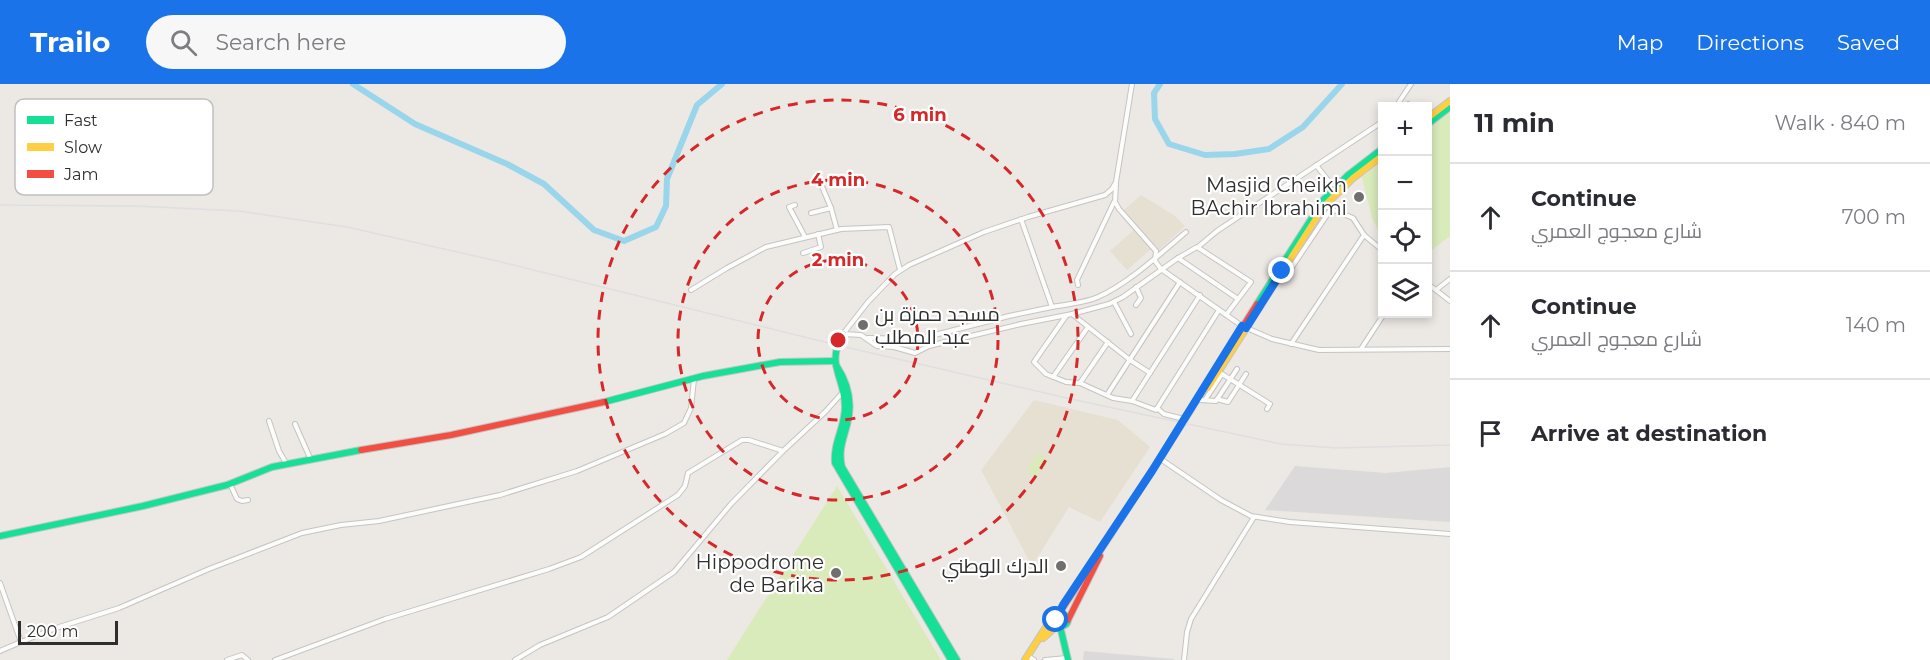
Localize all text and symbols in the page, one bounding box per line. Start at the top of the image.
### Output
search box [146,15,566,69]
text: Trailo [30,25,110,59]
icon: search [167,26,200,59]
text: Search here [215,29,346,56]
text: Map [1617,30,1663,55]
text: Directions [1696,30,1804,55]
text: Saved [1837,30,1900,55]
legend [15,99,213,195]
map controls [1378,102,1432,318]
button: + [1378,102,1432,156]
text: 6 min [893,104,947,126]
text: 11 min [1474,107,1555,139]
text: Fast [64,111,98,130]
text: Walk · 840 m [1775,111,1906,135]
text: Slow [64,138,102,157]
button: − [1378,156,1432,210]
text: Jam [63,165,98,184]
text: 4 min [811,169,865,191]
place label: Masjid Cheikh BAchir Ibrahimi [1190,173,1347,220]
text: Continue [1531,185,1637,212]
marker: Masjid Cheikh BAchir Ibrahimi [1352,190,1366,204]
icon: ahead [1474,201,1507,234]
text: 700 m [1842,205,1906,229]
button: locate [1378,210,1432,264]
text: شارع معجوج العمري [1531,219,1702,243]
text: 2 min [812,249,864,271]
route end [1268,257,1294,283]
button: layers [1378,264,1432,318]
text: Continue [1531,293,1637,320]
place label: مسجد حمزة بن عبد المطلب [875,302,1000,349]
icon: ahead [1474,309,1507,342]
text: 140 m [1846,313,1906,337]
marker: مسجد حمزة بن عبد المطلب [856,318,870,332]
text: شارع معجوج العمري [1531,327,1702,351]
centre of rings [828,330,848,350]
icon: arrive [1474,417,1507,450]
text: Arrive at destination [1531,420,1767,447]
place label: Hippodrome de Barika [696,550,824,597]
place label: الدرك الوطني [942,554,1049,582]
marker: الدرك الوطني [1054,559,1068,573]
marker: Hippodrome de Barika [829,566,843,580]
route start [1042,606,1068,632]
scale bar [18,618,118,646]
text: 200 m [27,622,78,641]

